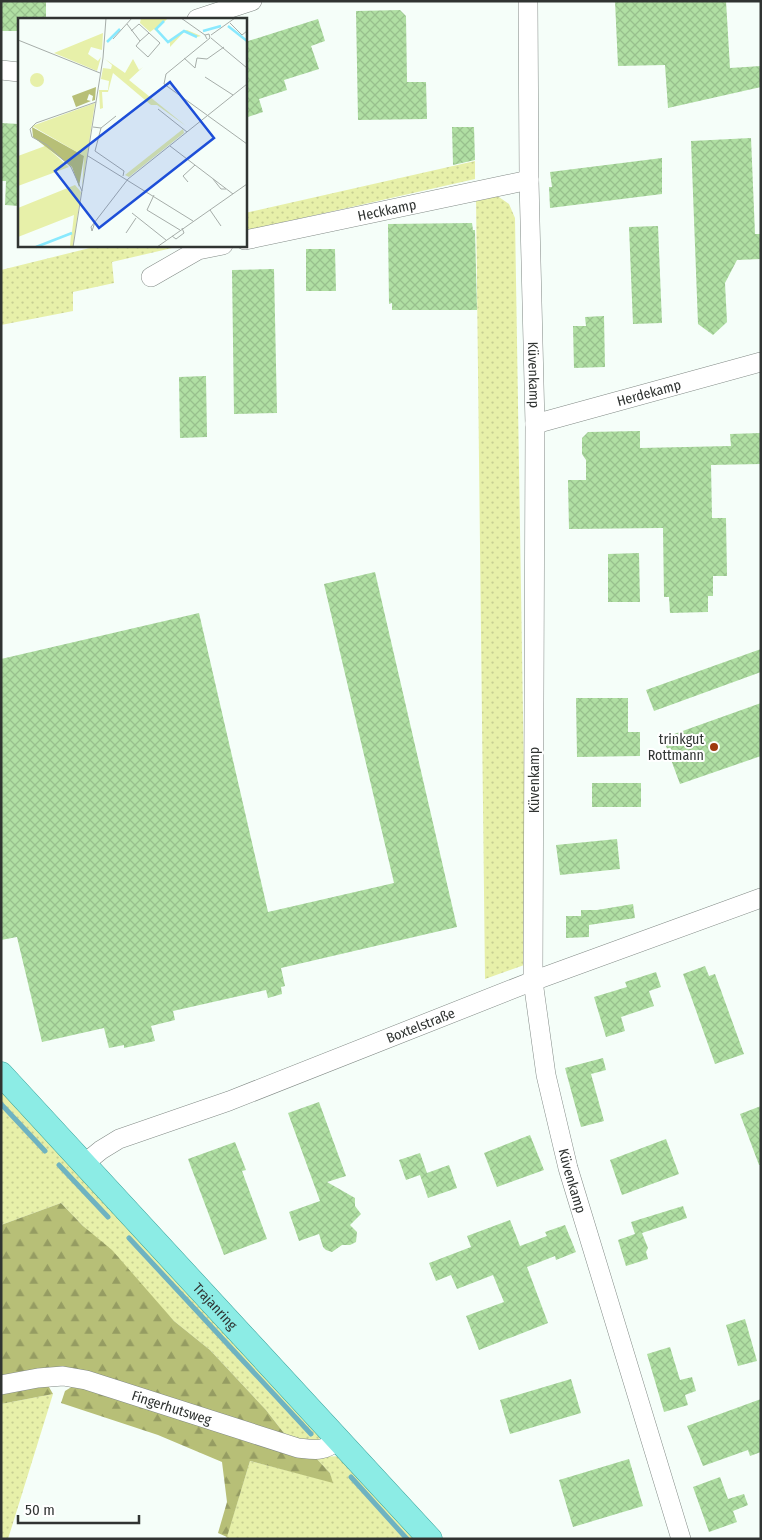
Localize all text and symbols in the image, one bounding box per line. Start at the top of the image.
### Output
inset map [18,18,246,246]
street label: Heckkamp [356,196,418,224]
street label: Küvenkamp [524,341,543,408]
street label: Herdekamp [615,376,683,410]
place label: trinkgut Rottmann [648,731,704,764]
marker: trinkgut Rottmann [708,741,720,753]
street label: Küvenkamp [526,747,543,813]
street label: Boxtelstraße [384,1004,457,1047]
street label: Küvenkamp [555,1147,590,1215]
street label: Trajanring [190,1279,241,1333]
street label: Fingerhutsweg [130,1387,214,1428]
scale bar [18,1492,139,1524]
text: 50 m [25,1501,55,1519]

